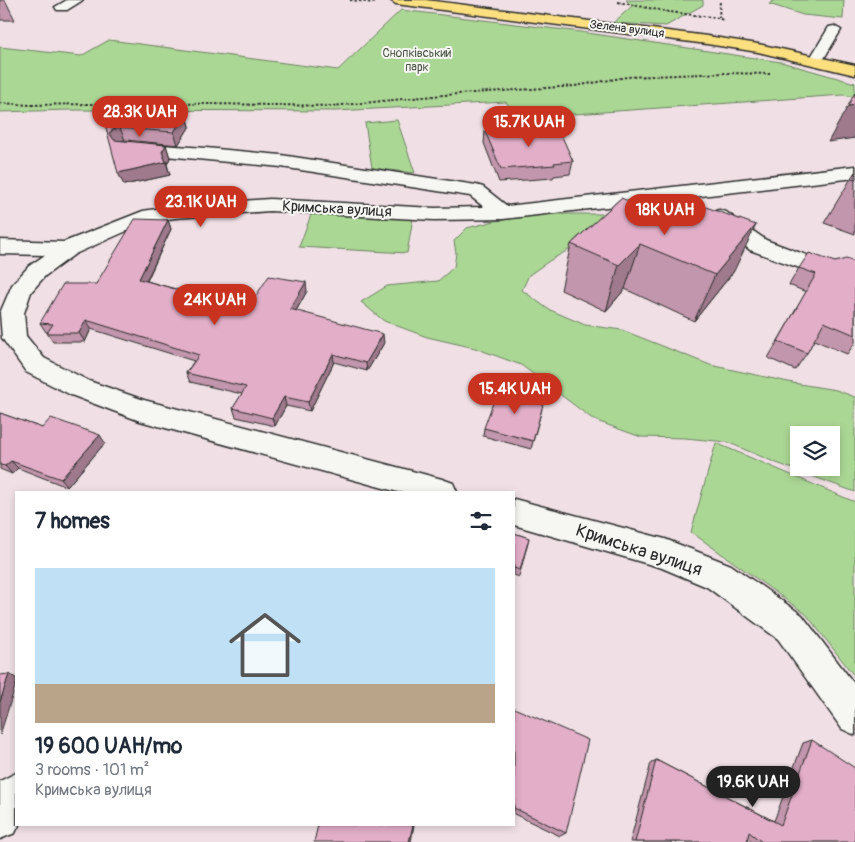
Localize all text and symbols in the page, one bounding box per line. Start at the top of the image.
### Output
street label: Зелена вулиця [589,17,666,41]
park label: Снопківський парк [382,46,452,75]
pin: 28.3K UAH [83,96,197,138]
text: 28.3K UAH [103,102,177,122]
pin: 15.7K UAH [472,106,586,148]
text: 15.7K UAH [493,112,565,132]
pin: 23.1K UAH [144,186,258,228]
text: 23.1K UAH [165,192,237,212]
pin: 18K UAH [619,194,711,236]
street label: Кримська вулиця [282,197,392,221]
text: 18K UAH [636,200,694,220]
pin: 24K UAH [169,284,261,326]
text: 24K UAH [184,290,246,310]
pin: 15.4K UAH [458,372,572,415]
text: 15.4K UAH [479,379,551,399]
map controls [790,426,840,476]
button: layers [790,426,840,476]
icon: filters [467,507,495,535]
text: 7 homes [35,508,110,535]
street label: Кримська вулиця [573,519,705,581]
icon: home [220,600,310,690]
text: 19 600 UAH/mo [35,733,182,760]
text: 3 rooms · 101 m² [35,760,149,780]
pin: 19.6K UAH [696,766,810,808]
text: 19.6K UAH [717,772,789,792]
text: Кримська вулиця [35,780,152,800]

